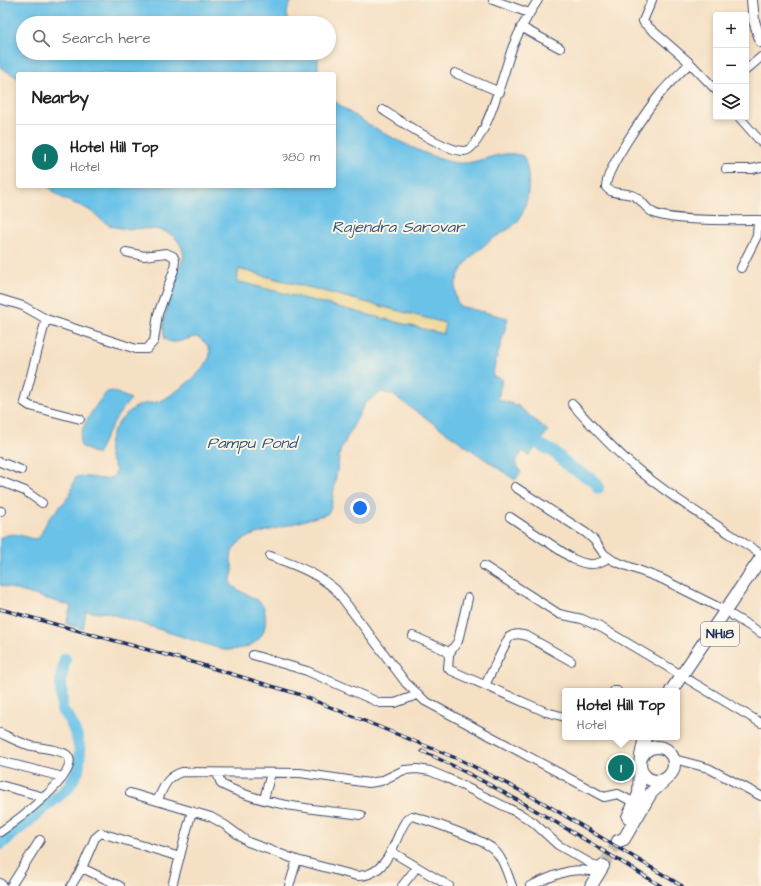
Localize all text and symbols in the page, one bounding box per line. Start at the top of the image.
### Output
map controls [713,12,749,120]
button: + [713,12,749,48]
search box [16,16,336,60]
icon: search [30,27,52,49]
text: Search here [62,28,151,49]
button: − [713,48,749,84]
button: layers [713,84,749,120]
text: Nearby [32,86,89,110]
text: Hotel Hill Top [70,137,158,158]
text: 1 [44,148,46,166]
text: 380 m [281,148,320,166]
text: Hotel [70,158,100,176]
water label: Rajendra Sarovar [332,216,466,238]
water label: Pampu Pond [207,432,300,454]
your location [350,498,370,518]
road number: NH18 [701,622,739,646]
popup [562,688,680,740]
text: Hotel Hill Top [577,695,665,716]
text: Hotel [577,716,606,734]
pin: 1 [608,753,634,783]

